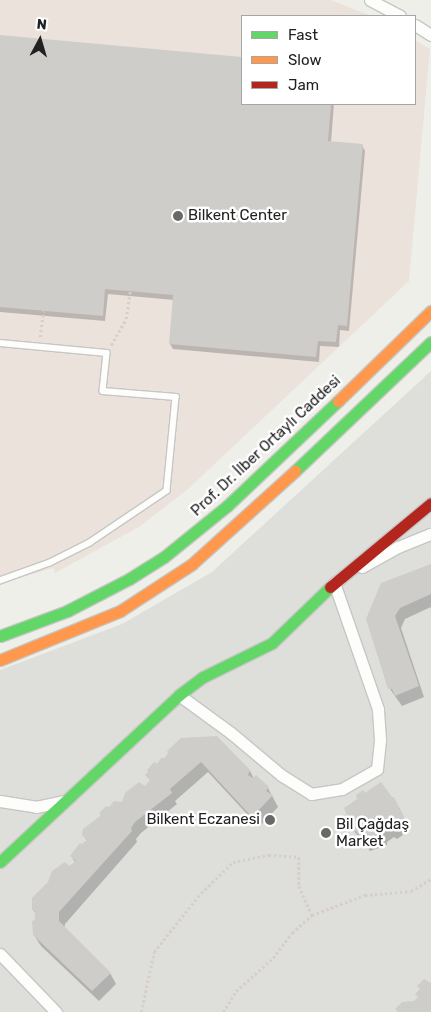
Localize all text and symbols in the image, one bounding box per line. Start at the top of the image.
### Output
north arrow [15,15,65,65]
legend [241,15,416,105]
text: N [36,16,48,34]
text: Fast [288,26,318,44]
text: Slow [288,51,321,69]
text: Jam [288,76,319,94]
place label: Bilkent Center [188,207,287,225]
marker: Bilkent Center [172,210,184,222]
street label: Prof. Dr. İlber Ortaylı Caddesi [187,372,345,520]
place label: Bilkent Eczanesi [146,811,260,829]
marker: Bilkent Eczanesi [264,814,276,826]
place label: Bil Çağdaş Market [336,815,409,850]
marker: Bil Çağdaş Market [320,827,332,839]

